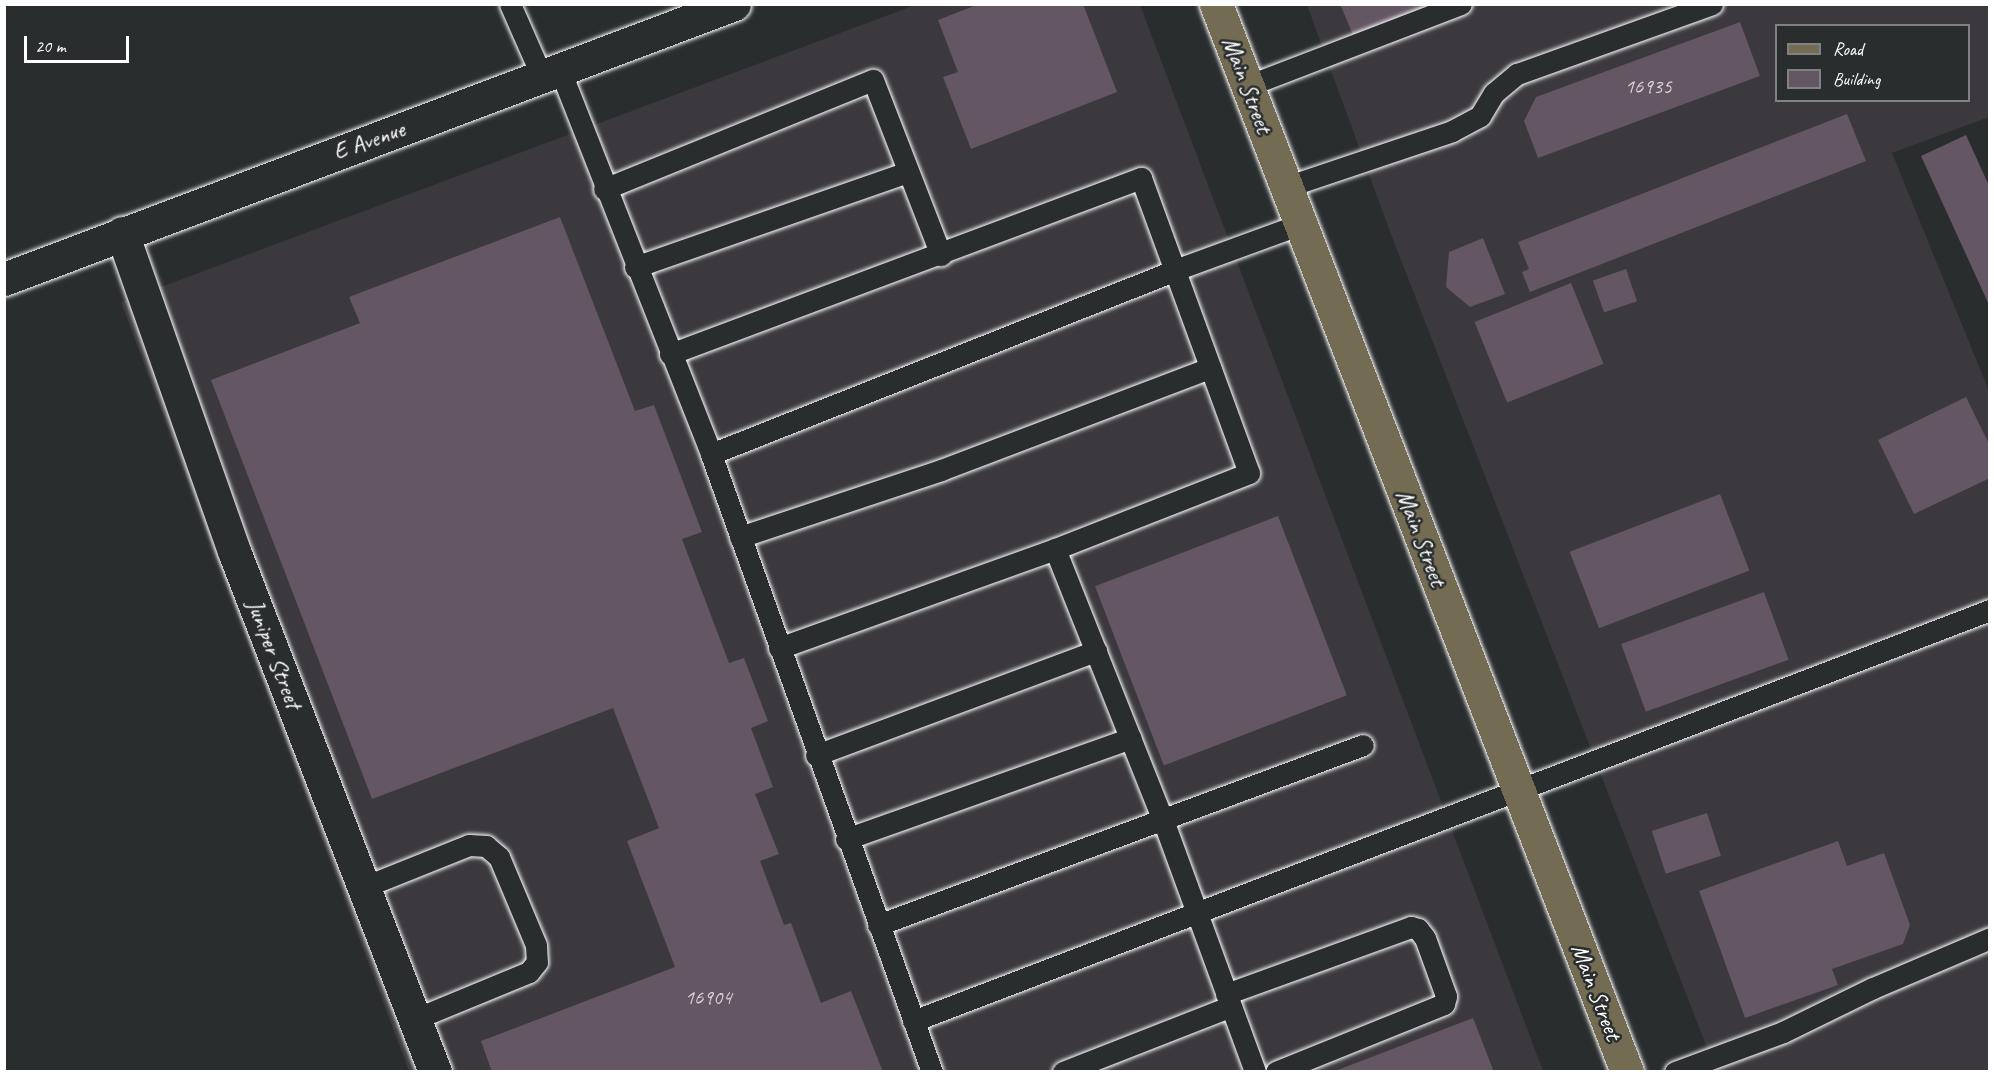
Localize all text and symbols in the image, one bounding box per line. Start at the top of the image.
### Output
scale bar [27,24,132,62]
legend [1775,24,1970,102]
street label: Main Street [1215,33,1279,137]
text: 20 m [35,35,66,57]
text: Road [1833,38,1863,60]
text: Building [1833,68,1880,90]
house number: 16935 [1624,73,1672,99]
street label: E Avenue [329,115,409,167]
street label: Main Street [1389,486,1453,590]
street label: Juniper Street [240,595,308,713]
street label: Main Street [1564,940,1628,1044]
house number: 16904 [684,984,732,1010]

